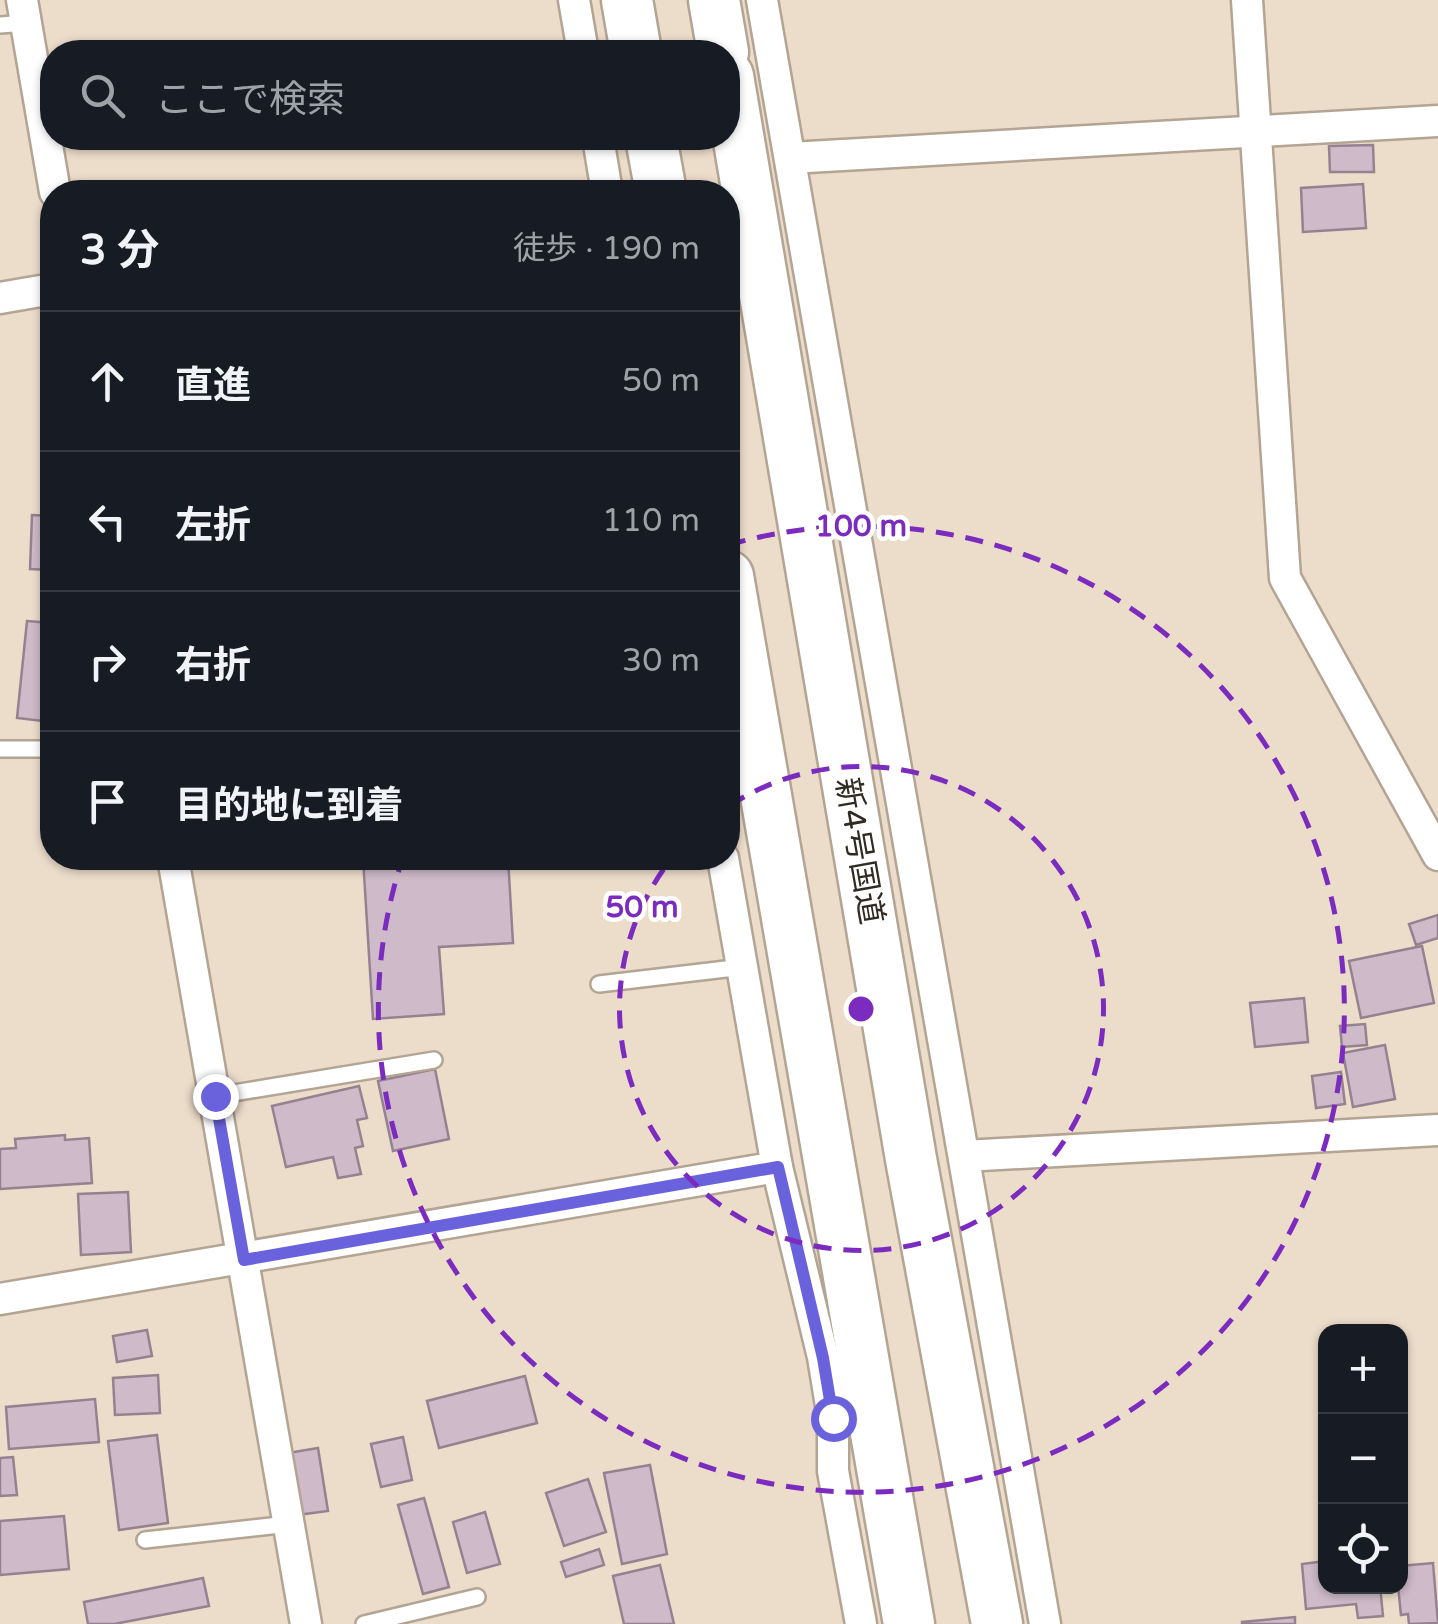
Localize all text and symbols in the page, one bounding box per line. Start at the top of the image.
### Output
search box [40,40,740,150]
icon: search [75,68,130,123]
text: ここで検索 [155,77,345,123]
text: 3 分 [80,225,159,276]
text: 徒歩 · 190 m [513,230,700,268]
icon: ahead [80,354,135,409]
text: 50 m [622,362,700,400]
text: 直進 [175,363,251,409]
icon: left [80,494,135,549]
text: 110 m [602,502,700,540]
text: 左折 [175,503,251,549]
text: 100 m [815,508,907,545]
icon: right [80,634,135,689]
text: 30 m [622,642,700,680]
text: 右折 [175,643,251,689]
icon: arrive [80,774,135,829]
street label: 新4号国道 [827,775,891,927]
text: 目的地に到着 [175,783,403,829]
text: 50 m [605,889,679,926]
centre of rings [843,991,879,1027]
route end [193,1074,239,1120]
map controls [1318,1324,1408,1594]
button: + [1318,1324,1408,1414]
route start [811,1396,857,1442]
button: − [1318,1414,1408,1504]
button: locate [1318,1504,1408,1594]

